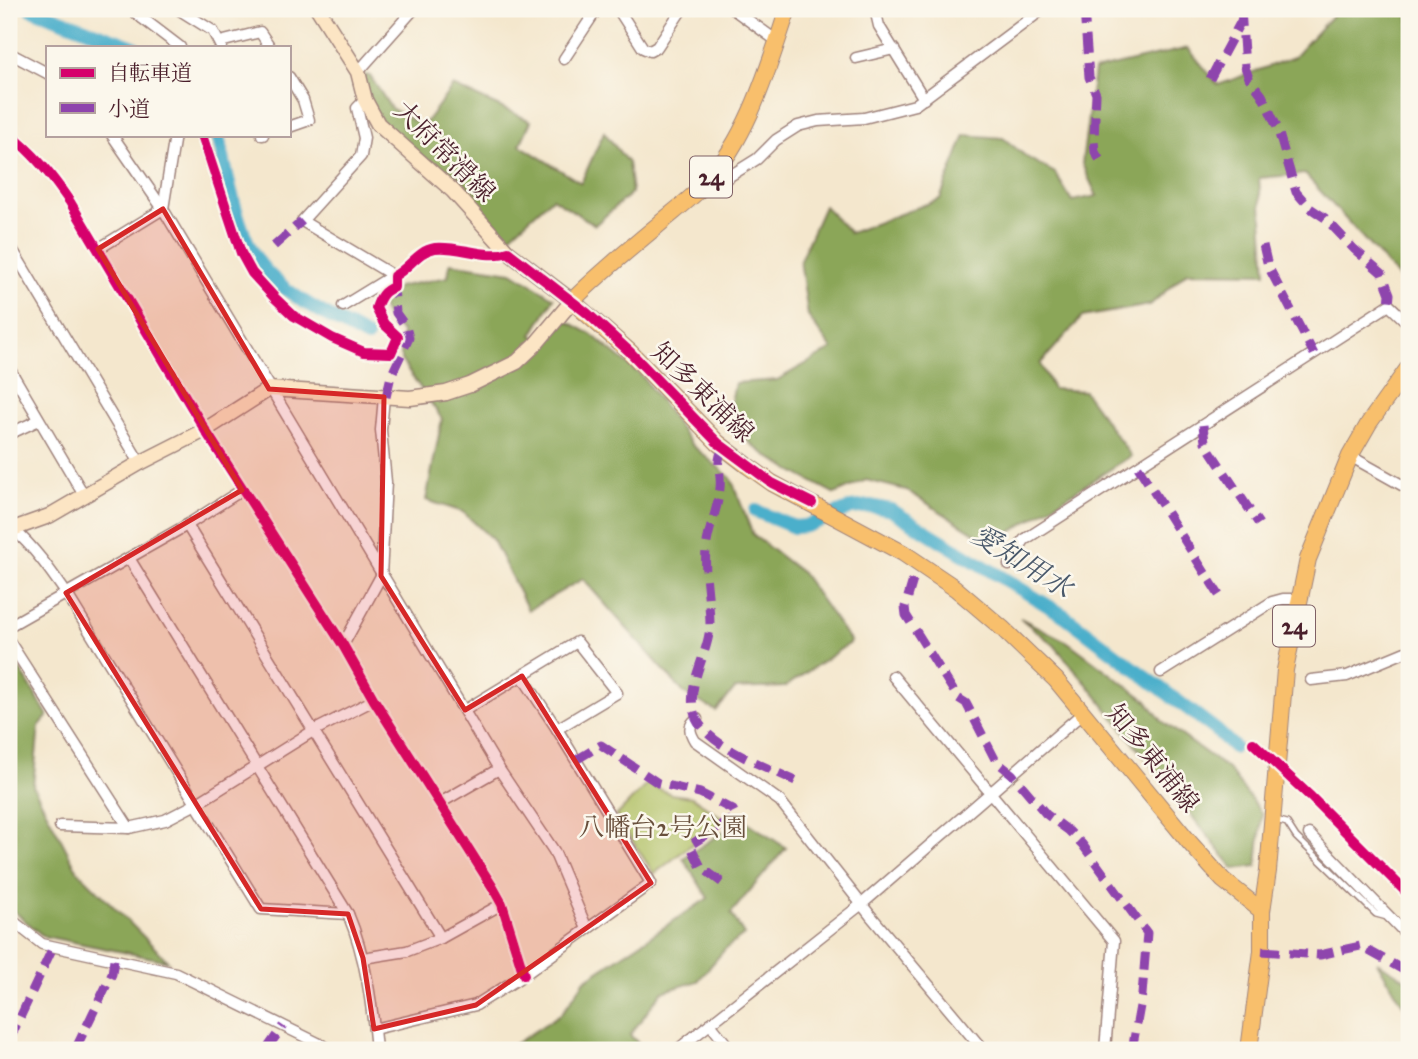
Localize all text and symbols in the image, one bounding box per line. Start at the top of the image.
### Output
legend [46,46,290,136]
text: 自転車道 [108,60,192,86]
street label: 大府常滑線 [388,94,502,208]
text: 小道 [108,96,150,122]
road number: 24 [690,156,732,197]
street label: 知多東浦線 [645,335,761,449]
water label: 愛知用水 [965,516,1081,607]
road number: 24 [1273,606,1315,646]
street label: 知多東浦線 [1100,697,1206,819]
park label: 八幡台2号公園 [579,811,747,843]

